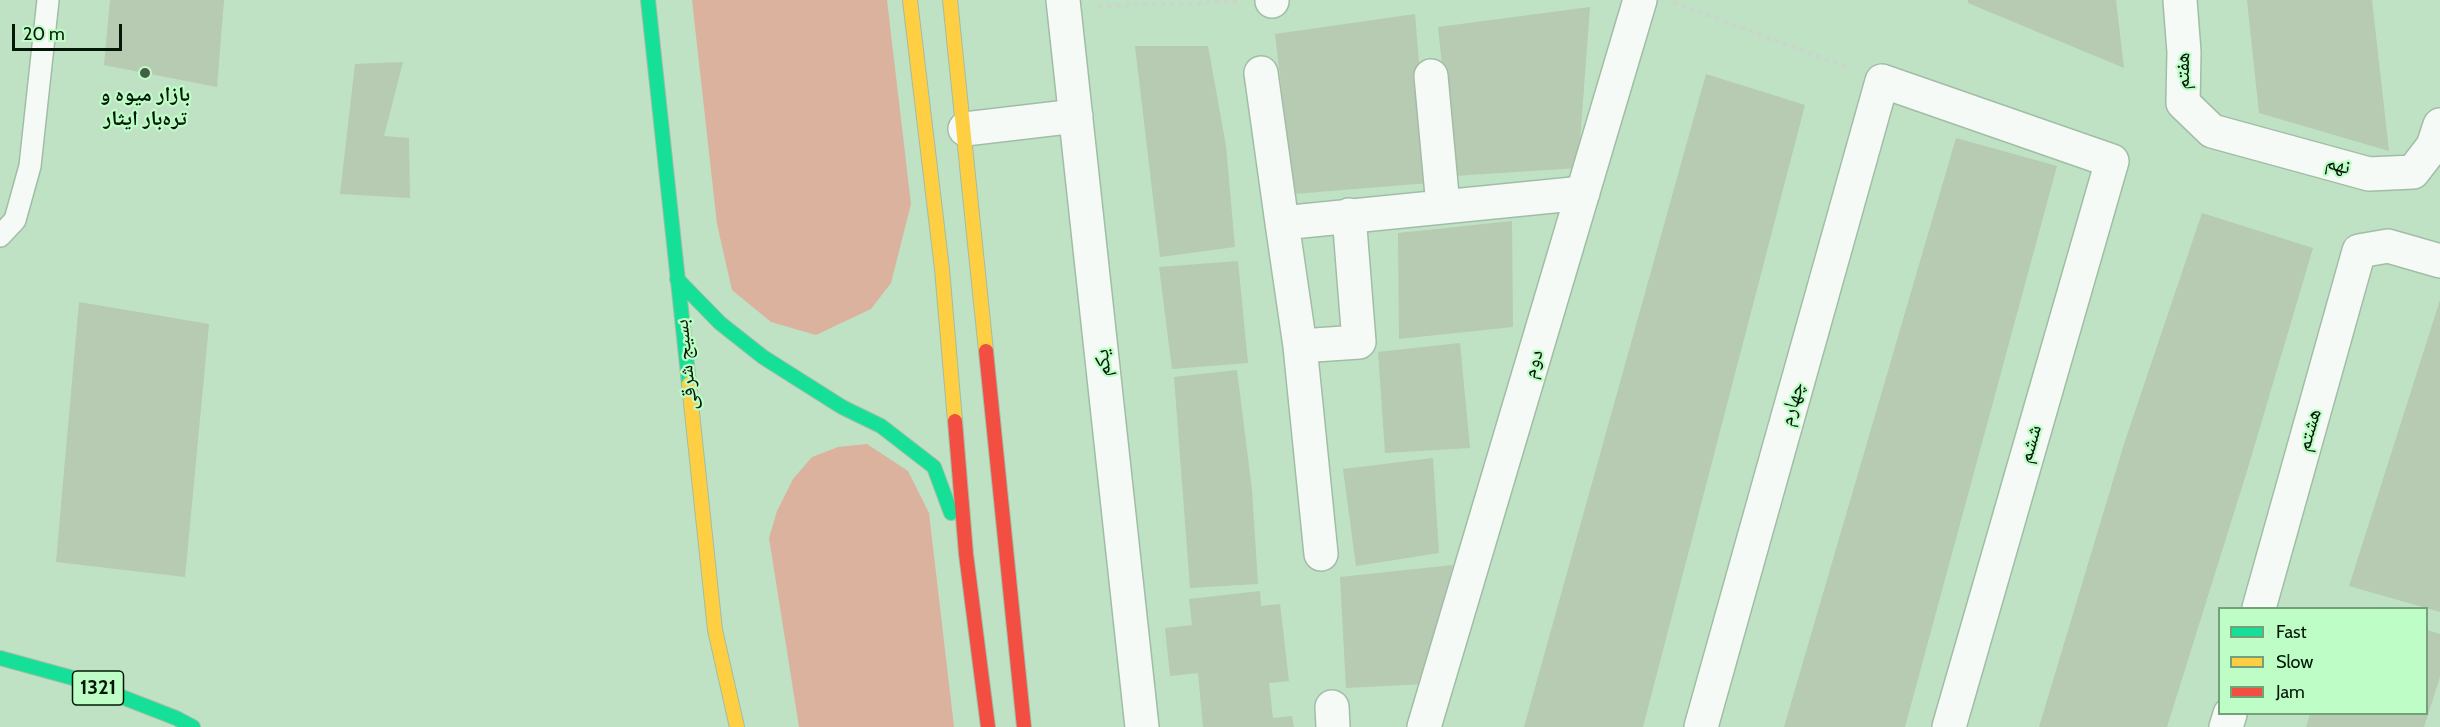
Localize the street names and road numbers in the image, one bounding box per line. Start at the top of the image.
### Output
street label: هفتم [2170,52,2196,90]
street label: نهم [2323,150,2353,180]
street label: بسیج شرقی [669,318,703,412]
street label: دوم [1517,347,1549,381]
street label: یکم [1089,348,1117,378]
street label: چهارم [1774,379,1810,429]
street label: هشتم [2291,406,2327,454]
street label: ششم [2013,422,2047,466]
road number: 1321 [72,671,124,705]

